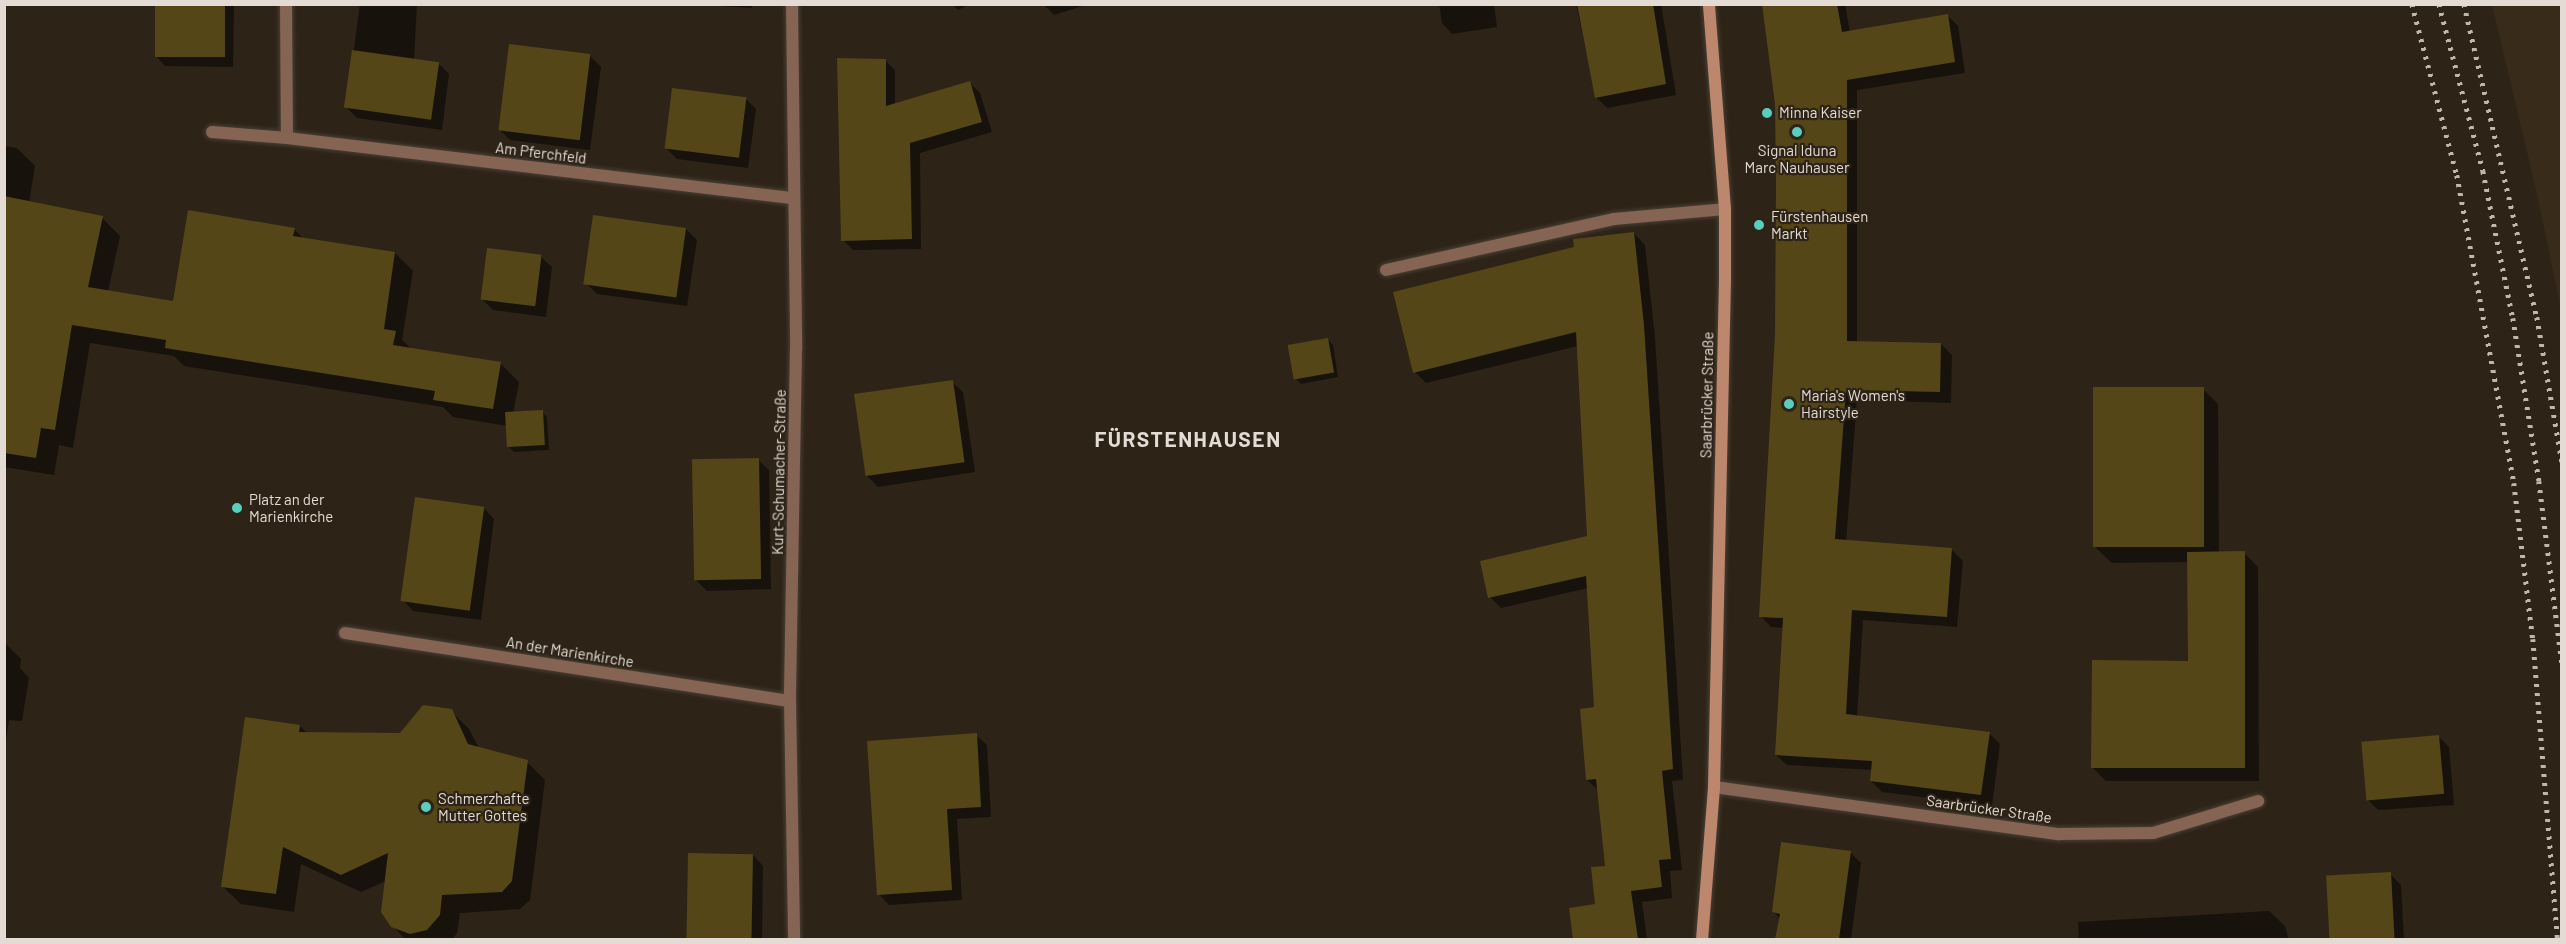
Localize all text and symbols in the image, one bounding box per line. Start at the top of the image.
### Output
place label: Minna Kaiser [1779,104,1862,122]
marker: Minna Kaiser [1760,106,1774,120]
marker: Signal Iduna Marc Nauhauser [1790,125,1804,139]
street label: Am Pferchfeld [494,138,588,168]
place label: Signal Iduna Marc Nauhauser [1745,141,1849,176]
place label: Fürstenhausen Markt [1771,207,1868,242]
marker: Fürstenhausen Markt [1752,218,1766,232]
street label: Saarbrücker Straße [1697,332,1717,458]
place label: Maria's Women's Hairstyle [1801,386,1905,421]
street label: Kurt-Schumacher-Straße [769,389,789,555]
marker: Maria's Women's Hairstyle [1782,397,1796,411]
district label: FÜRSTENHAUSEN [1094,426,1282,452]
place label: Platz an der Marienkirche [249,490,333,525]
marker: Platz an der Marienkirche [230,501,244,515]
street label: An der Marienkirche [505,633,635,671]
place label: Schmerzhafte Mutter Gottes [438,789,529,824]
street label: Saarbrücker Straße [1925,791,2053,827]
marker: Schmerzhafte Mutter Gottes [419,800,433,814]

